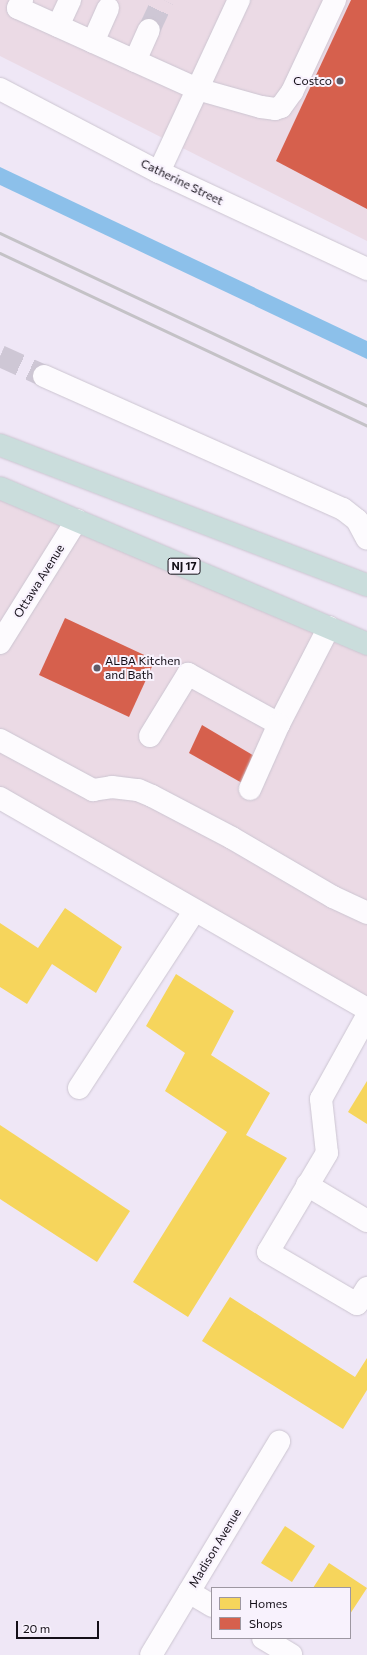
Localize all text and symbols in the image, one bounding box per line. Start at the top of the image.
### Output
place label: Costco [293,74,332,88]
marker: Costco [335,76,345,86]
street label: Catherine Street [138,156,226,208]
street label: Ottawa Avenue [11,542,67,620]
road number: NJ 17 [167,557,201,575]
place label: ALBA Kitchen and Bath [105,654,180,682]
marker: ALBA Kitchen and Bath [92,663,102,673]
street label: Madison Avenue [186,1506,244,1590]
legend [211,1587,351,1639]
text: Homes [249,1596,287,1610]
scale bar [18,1613,101,1639]
text: Shops [249,1616,283,1630]
text: 20 m [23,1621,50,1635]

